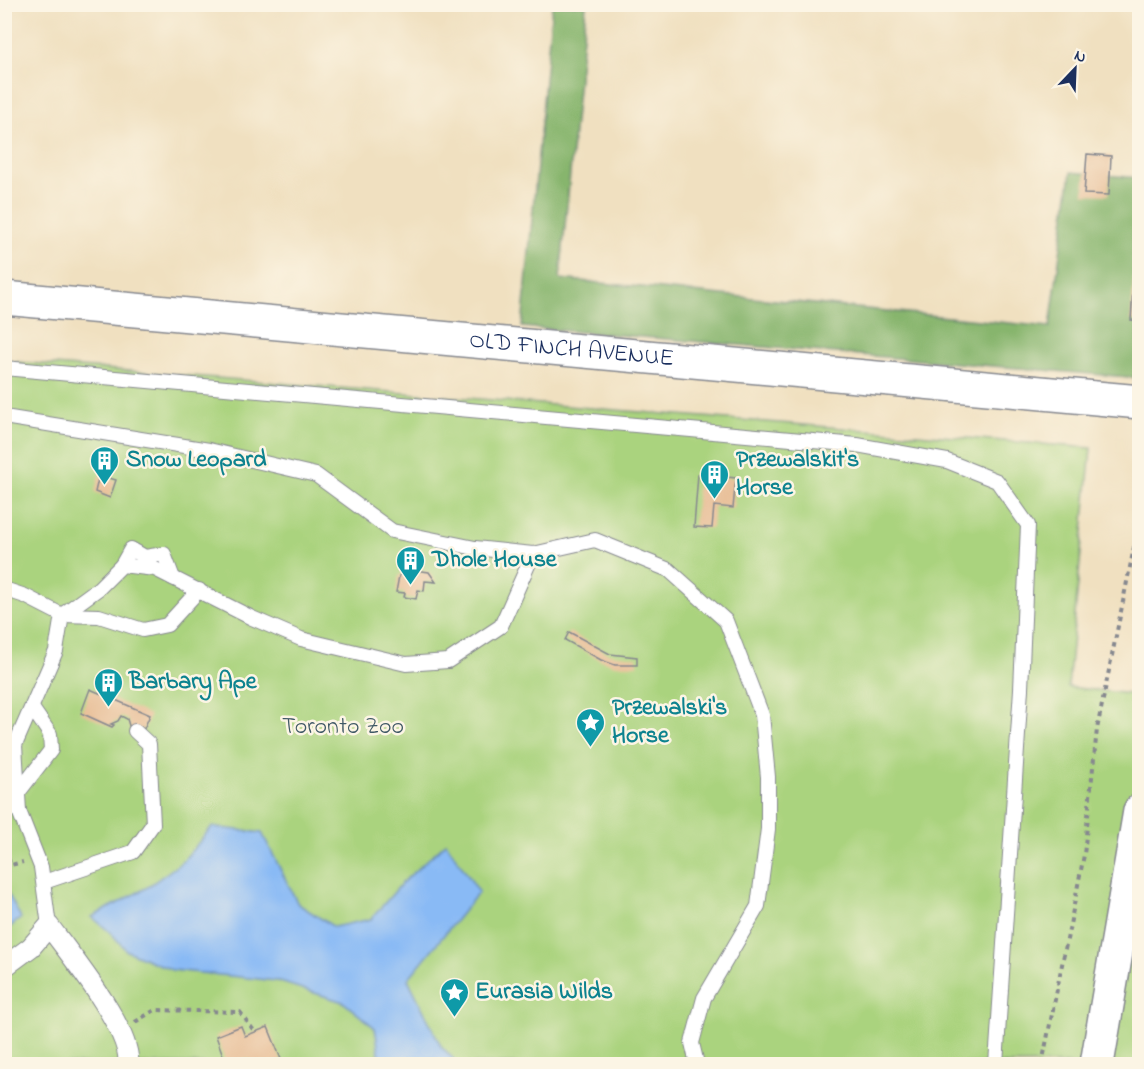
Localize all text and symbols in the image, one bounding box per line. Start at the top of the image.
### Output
north arrow [1045,39,1105,99]
text: N [1070,44,1090,70]
street label: OLD FINCH AVENUE [468,323,675,377]
place label: Snow Leopard [126,443,267,478]
place label: Przewalskit's Horse [736,443,859,506]
building icon: Snow Leopard [89,444,121,486]
building icon: Przewalskit's Horse [699,458,731,500]
place label: Dhole House [431,543,558,578]
building icon: Dhole House [395,544,427,586]
place label: Barbary Ape [128,665,258,701]
building icon: Barbary Ape [92,666,124,708]
place label: Przewalski's Horse [612,691,727,754]
place icon: Przewalski's Horse [575,706,607,748]
park label: Toronto Zoo [282,710,404,745]
place label: Eurasia Wilds [475,975,613,1010]
place icon: Eurasia Wilds [438,976,470,1018]

